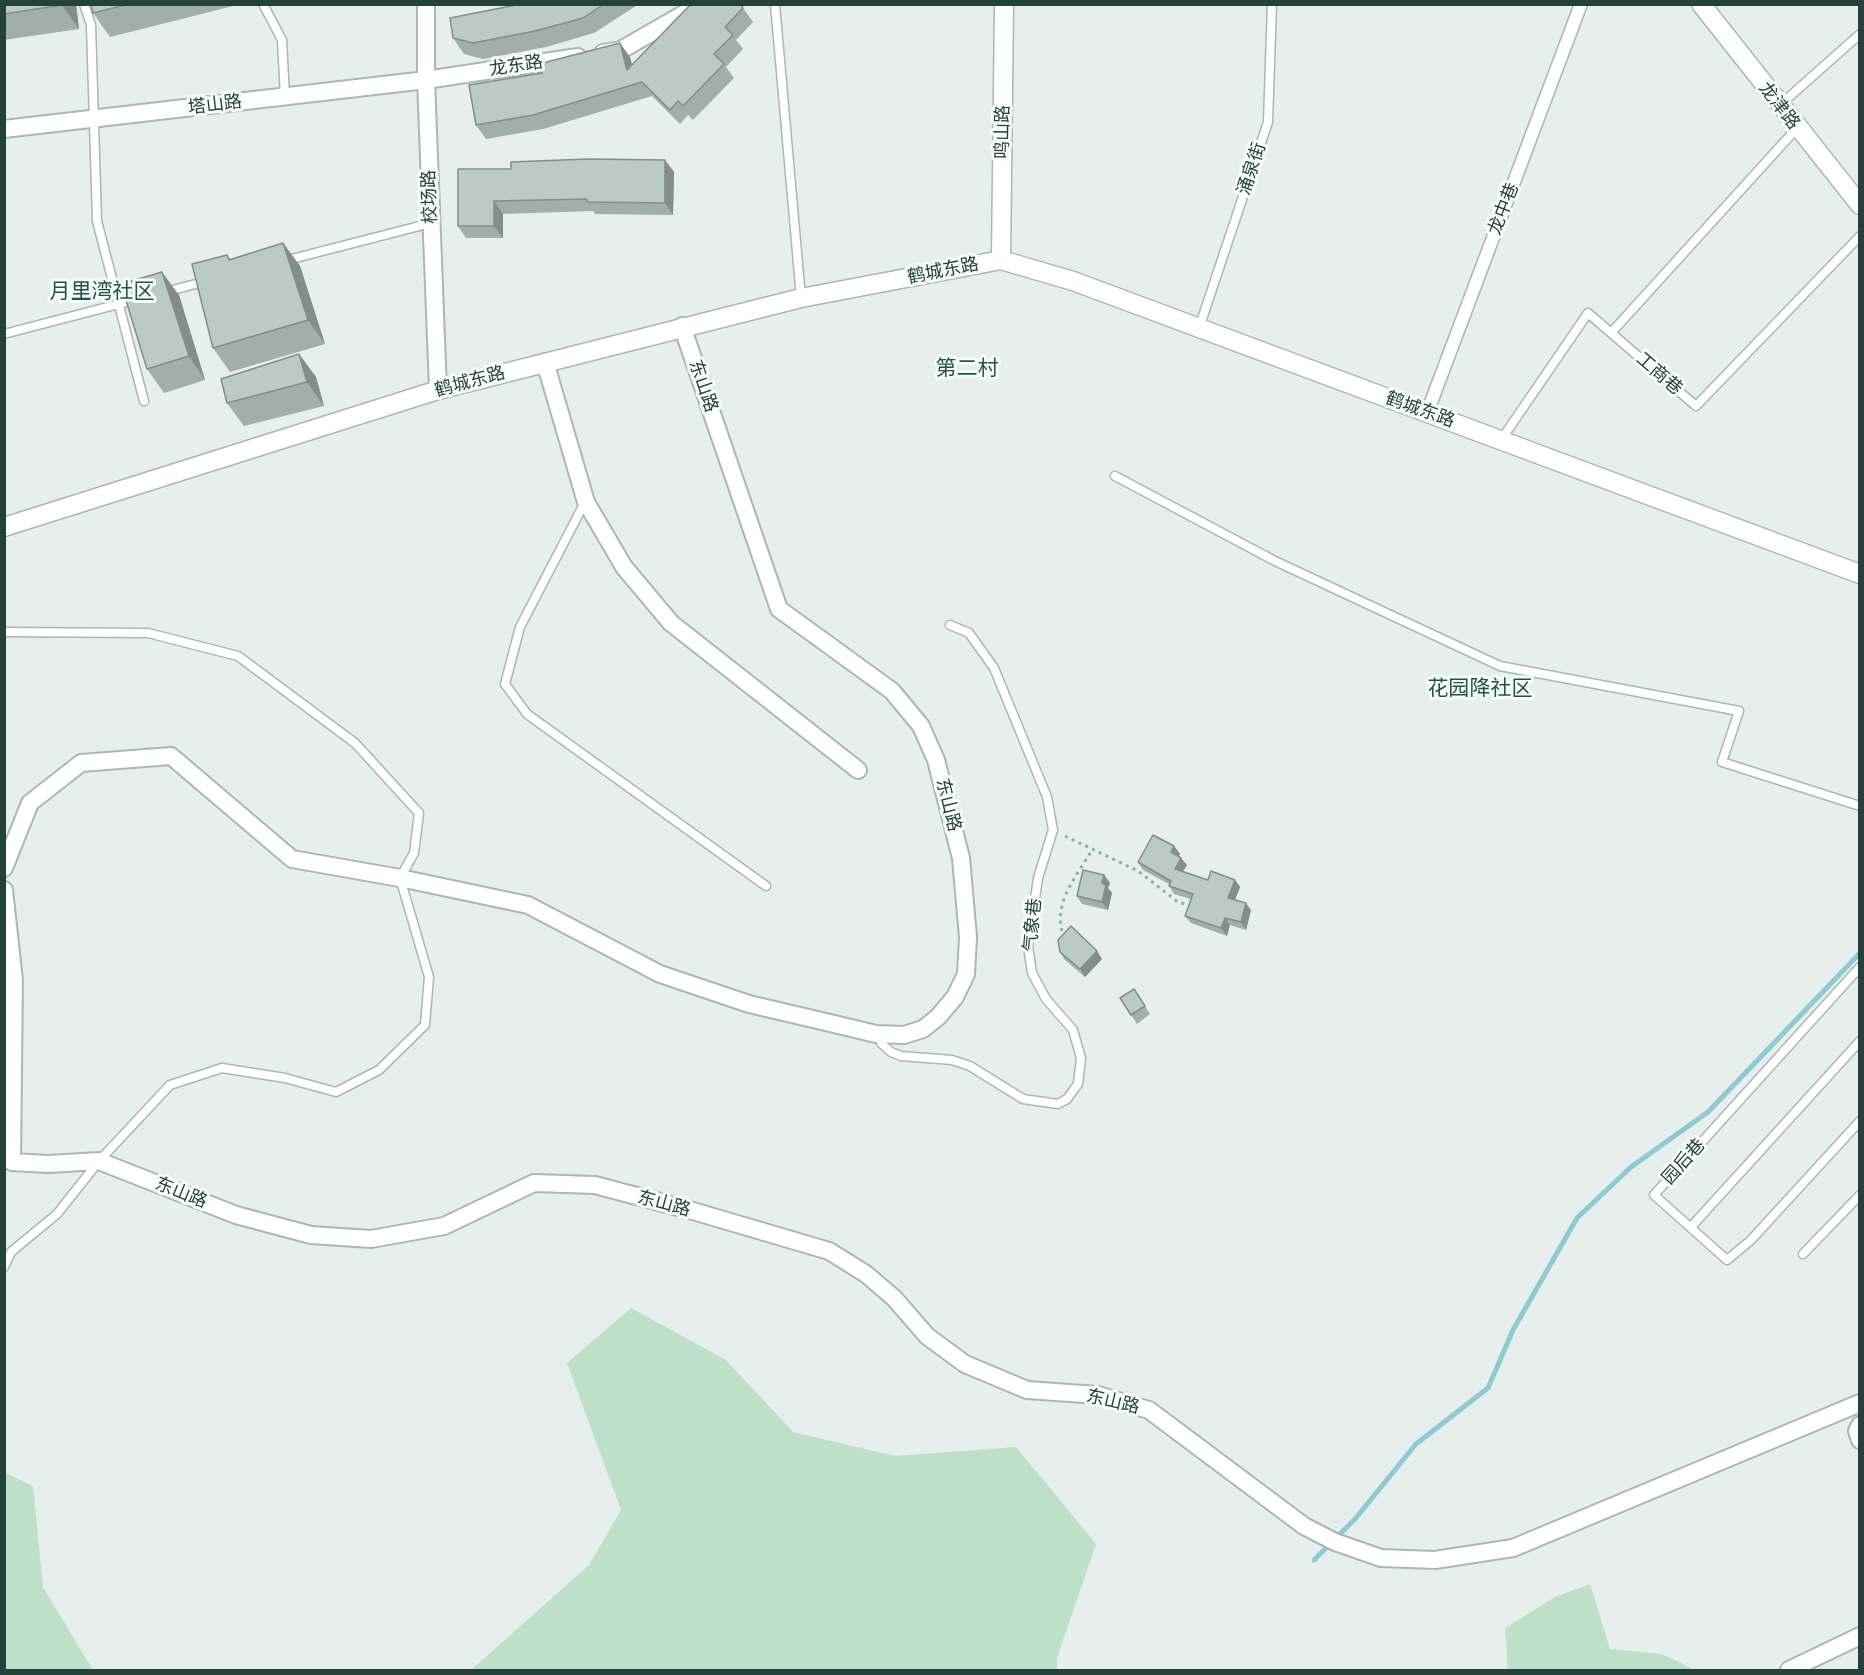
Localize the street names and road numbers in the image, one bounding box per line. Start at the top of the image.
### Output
street label: 龙东路 [488,51,544,81]
street label: 龙津路 [1754,78,1804,134]
street label: 塔山路 [187,91,243,119]
street label: 鸣山路 [992,105,1014,159]
street label: 涌泉街 [1233,140,1271,198]
street label: 校场路 [418,170,442,224]
street label: 龙中巷 [1484,180,1524,238]
street label: 鹤城东路 [906,254,980,288]
street label: 工商巷 [1632,348,1686,400]
street label: 东山路 [684,357,722,415]
street label: 鹤城东路 [432,362,508,402]
street label: 鹤城东路 [1382,388,1458,432]
street label: 东山路 [931,776,965,834]
street label: 气象巷 [1020,897,1046,953]
street label: 园后巷 [1658,1135,1710,1189]
street label: 东山路 [152,1173,210,1213]
street label: 东山路 [635,1187,693,1221]
street label: 东山路 [1084,1385,1142,1419]

